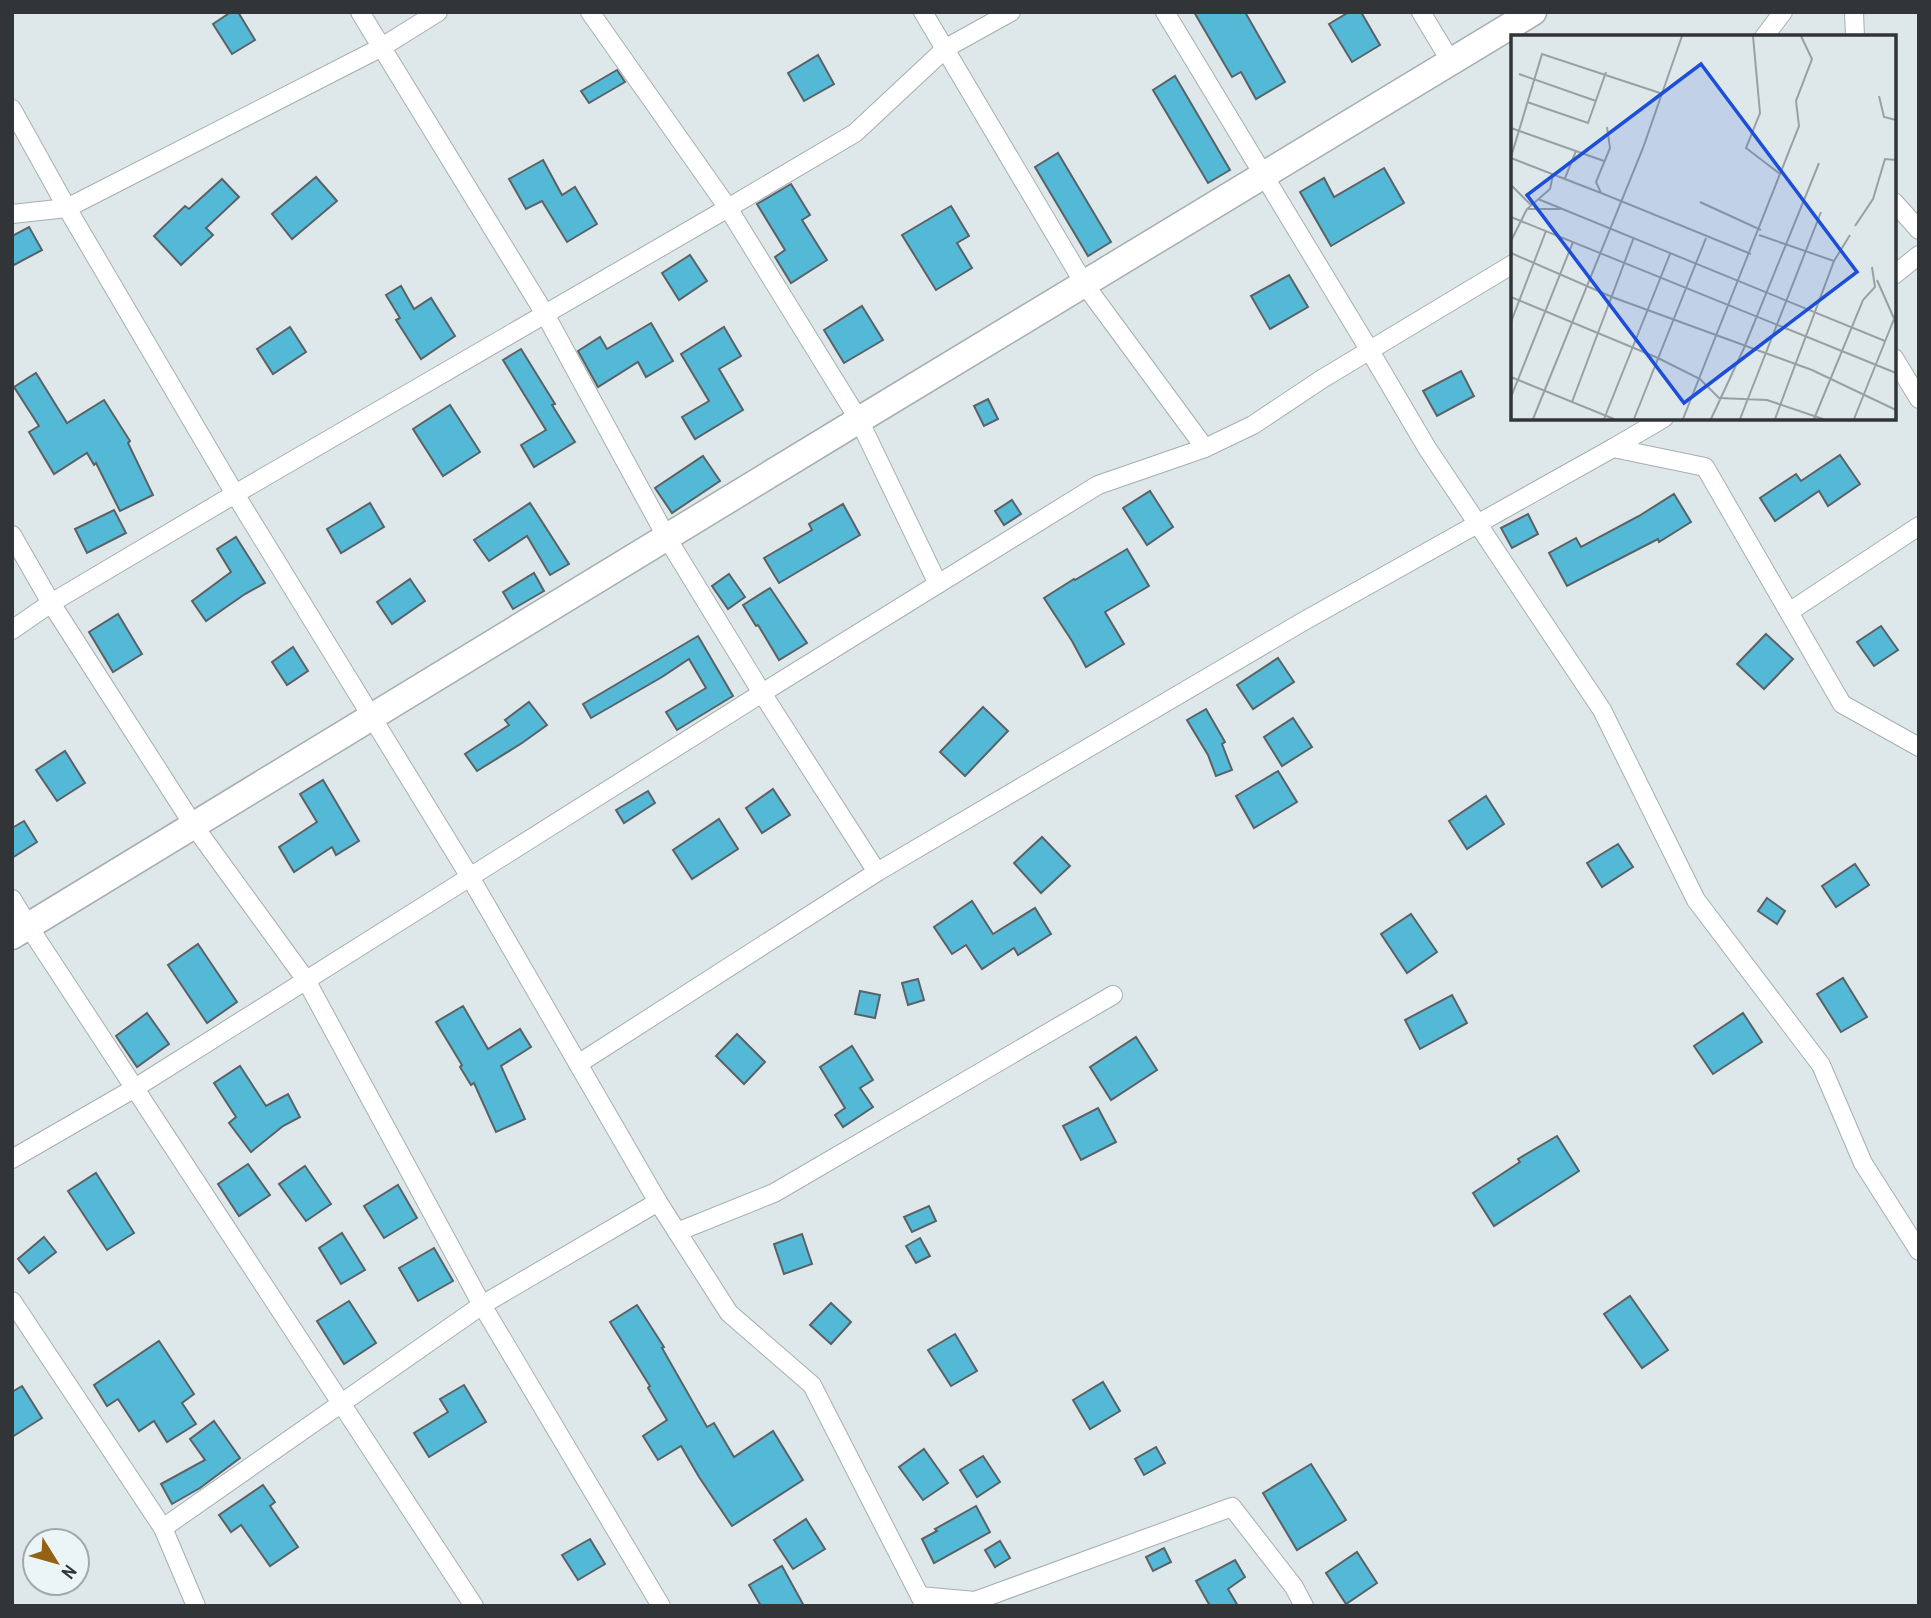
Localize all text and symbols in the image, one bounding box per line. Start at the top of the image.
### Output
inset map [1511,35,1896,420]
north arrow [21,1527,91,1597]
text: N [56,1560,83,1585]

